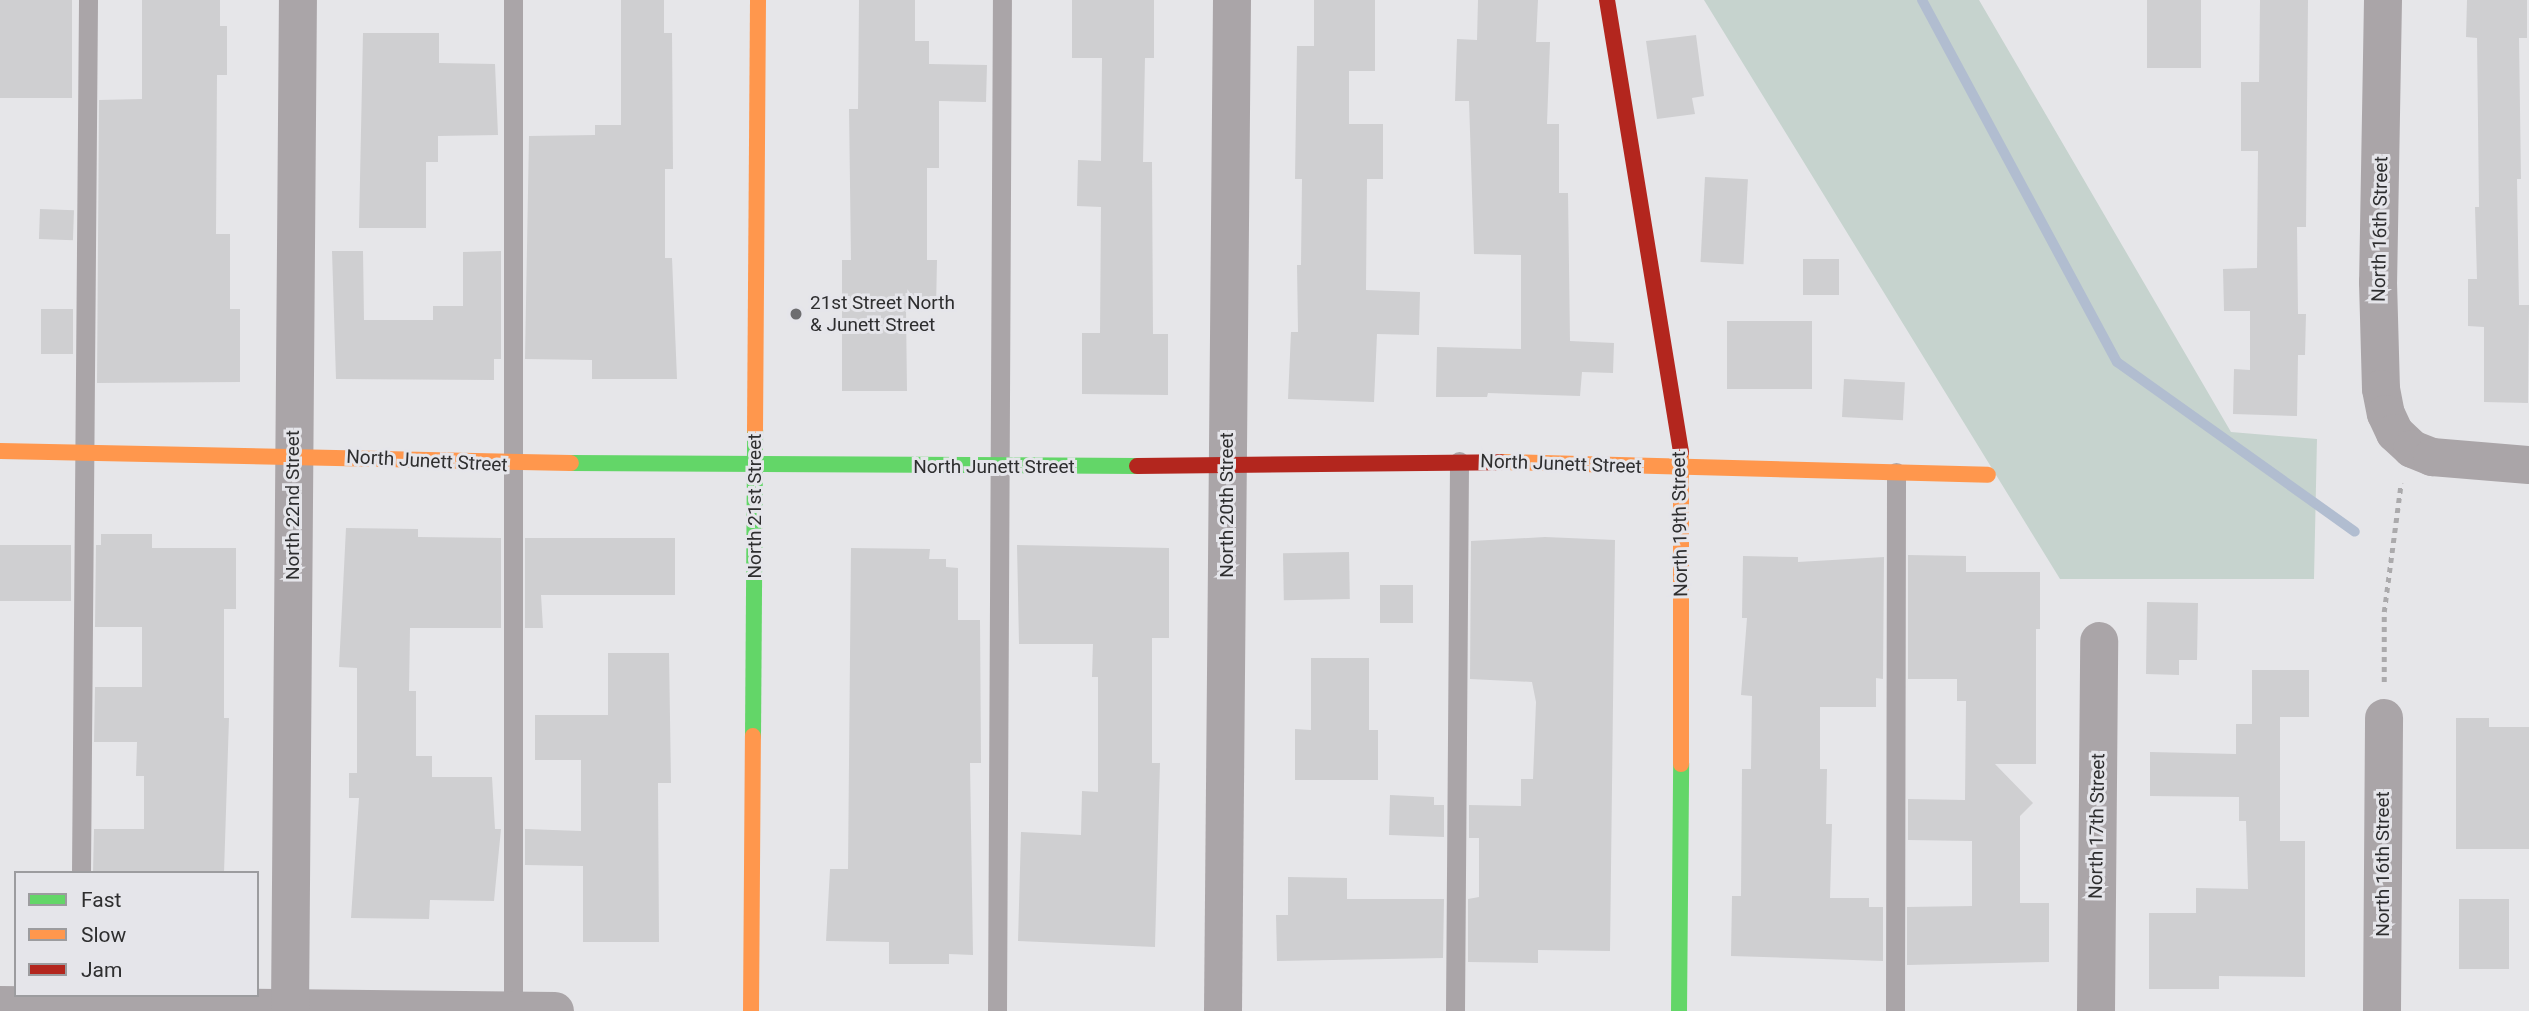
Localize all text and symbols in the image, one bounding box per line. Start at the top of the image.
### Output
street label: North 16th Street [2367,156,2393,302]
place label: 21st Street North & Junett Street [810,292,955,336]
marker: 21st Street North & Junett Street [788,306,804,322]
street label: North 22nd Street [282,430,304,580]
street label: North 20th Street [1216,432,1238,578]
street label: North 21st Street [744,434,766,578]
street label: North Junett Street [346,445,508,477]
street label: North Junett Street [1480,450,1642,478]
street label: North 19th Street [1667,451,1693,597]
street label: North Junett Street [913,456,1075,478]
street label: North 17th Street [2084,753,2110,899]
street label: North 16th Street [2372,791,2394,937]
legend [14,871,259,997]
text: Fast [81,888,121,912]
text: Slow [81,923,126,947]
text: Jam [81,958,122,982]

